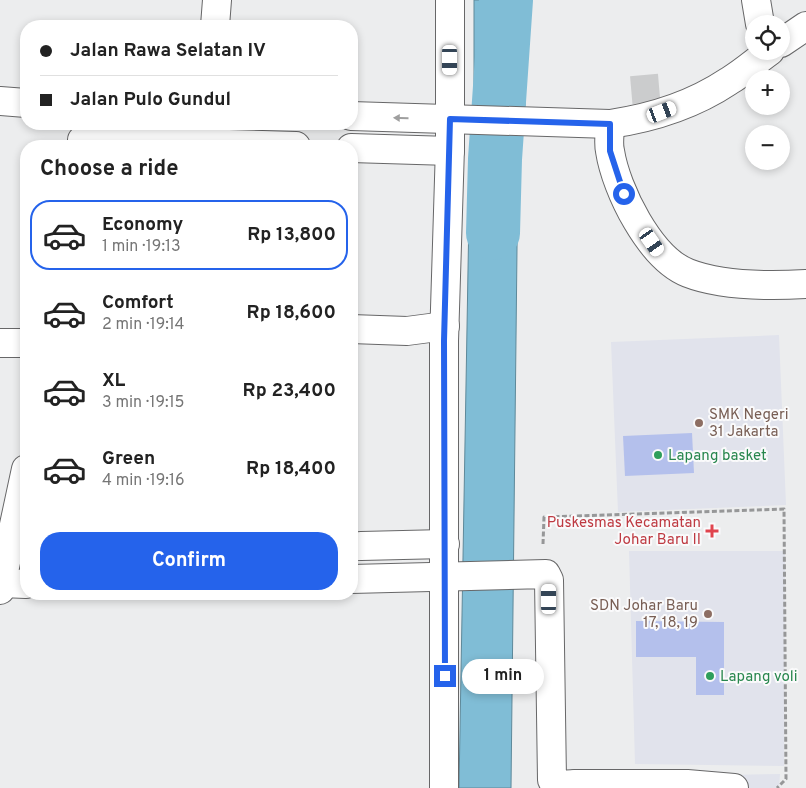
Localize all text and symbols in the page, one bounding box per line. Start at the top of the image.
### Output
map controls [745,15,790,170]
button: locate [745,15,790,60]
text: Jalan Rawa Selatan IV [70,39,266,63]
car [442,45,457,75]
button: + [745,70,790,115]
text: Jalan Pulo Gundul [70,88,231,112]
car [645,100,678,124]
one-way arrow [393,113,409,121]
button: − [745,125,790,170]
text: Choose a ride [40,156,178,183]
route start [613,183,635,205]
icon: car [42,213,87,258]
text: Economy [102,213,183,237]
text: Rp 13,800 [247,223,336,247]
car [637,225,666,259]
text: 1 min · 19:13 [102,237,181,257]
icon: car [42,291,87,336]
text: Comfort [102,291,174,315]
text: Rp 18,600 [247,301,336,325]
text: 2 min · 19:14 [102,315,184,335]
icon: car [42,369,87,414]
text: XL [102,369,125,393]
text: Rp 23,400 [243,379,336,403]
text: 3 min · 19:15 [102,393,185,413]
place label: SMK Negeri 31 Jakarta [709,406,789,442]
marker: SMK Negeri 31 Jakarta [693,417,705,429]
icon: car [42,447,87,492]
text: Green [102,447,155,471]
place label: Lapang basket [668,447,767,466]
marker: Lapang basket [652,449,664,461]
text: Rp 18,400 [246,457,336,481]
text: 4 min · 19:16 [102,471,184,491]
place label: Puskesmas Kecamatan Johar Baru II [547,514,701,550]
marker: Puskesmas Kecamatan Johar Baru II [705,524,719,538]
button: Confirm [40,532,338,590]
car [541,584,556,614]
place label: SDN Johar Baru 17, 18, 19 [590,597,698,633]
marker: SDN Johar Baru 17, 18, 19 [702,608,714,620]
callout: 1 min [462,658,545,694]
route end [434,665,456,687]
text: 1 min [484,666,522,686]
place label: Lapang voli [720,668,798,687]
marker: Lapang voli [704,670,716,682]

